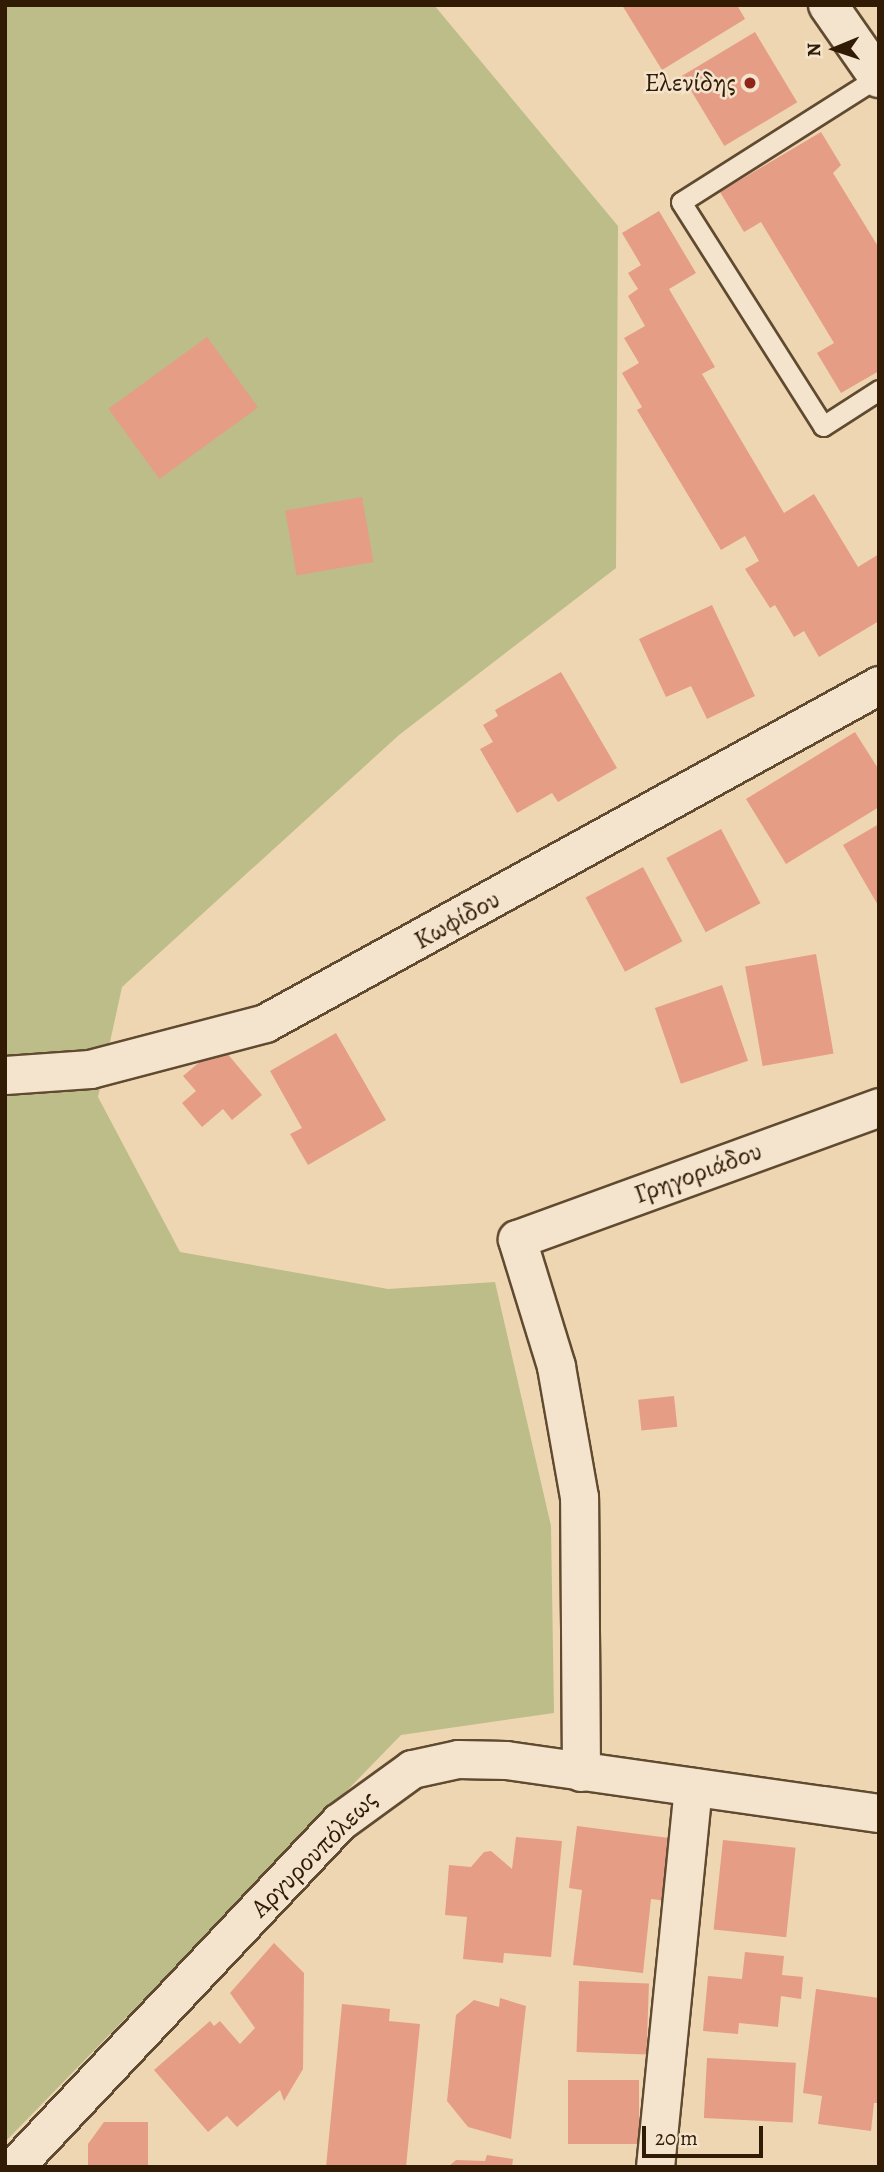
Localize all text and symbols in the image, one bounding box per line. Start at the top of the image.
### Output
north arrow [800,14,870,84]
text: N [801,42,827,57]
place label: Ελενίδης [644,67,736,99]
marker: Ελενίδης [742,75,758,91]
street label: Κωφίδου [409,884,505,956]
street label: Γρηγοριάδου [630,1135,766,1211]
street label: Αργυρουπόλεως [244,1784,384,1924]
scale bar [646,2112,767,2156]
text: 20 m [655,2124,698,2152]

